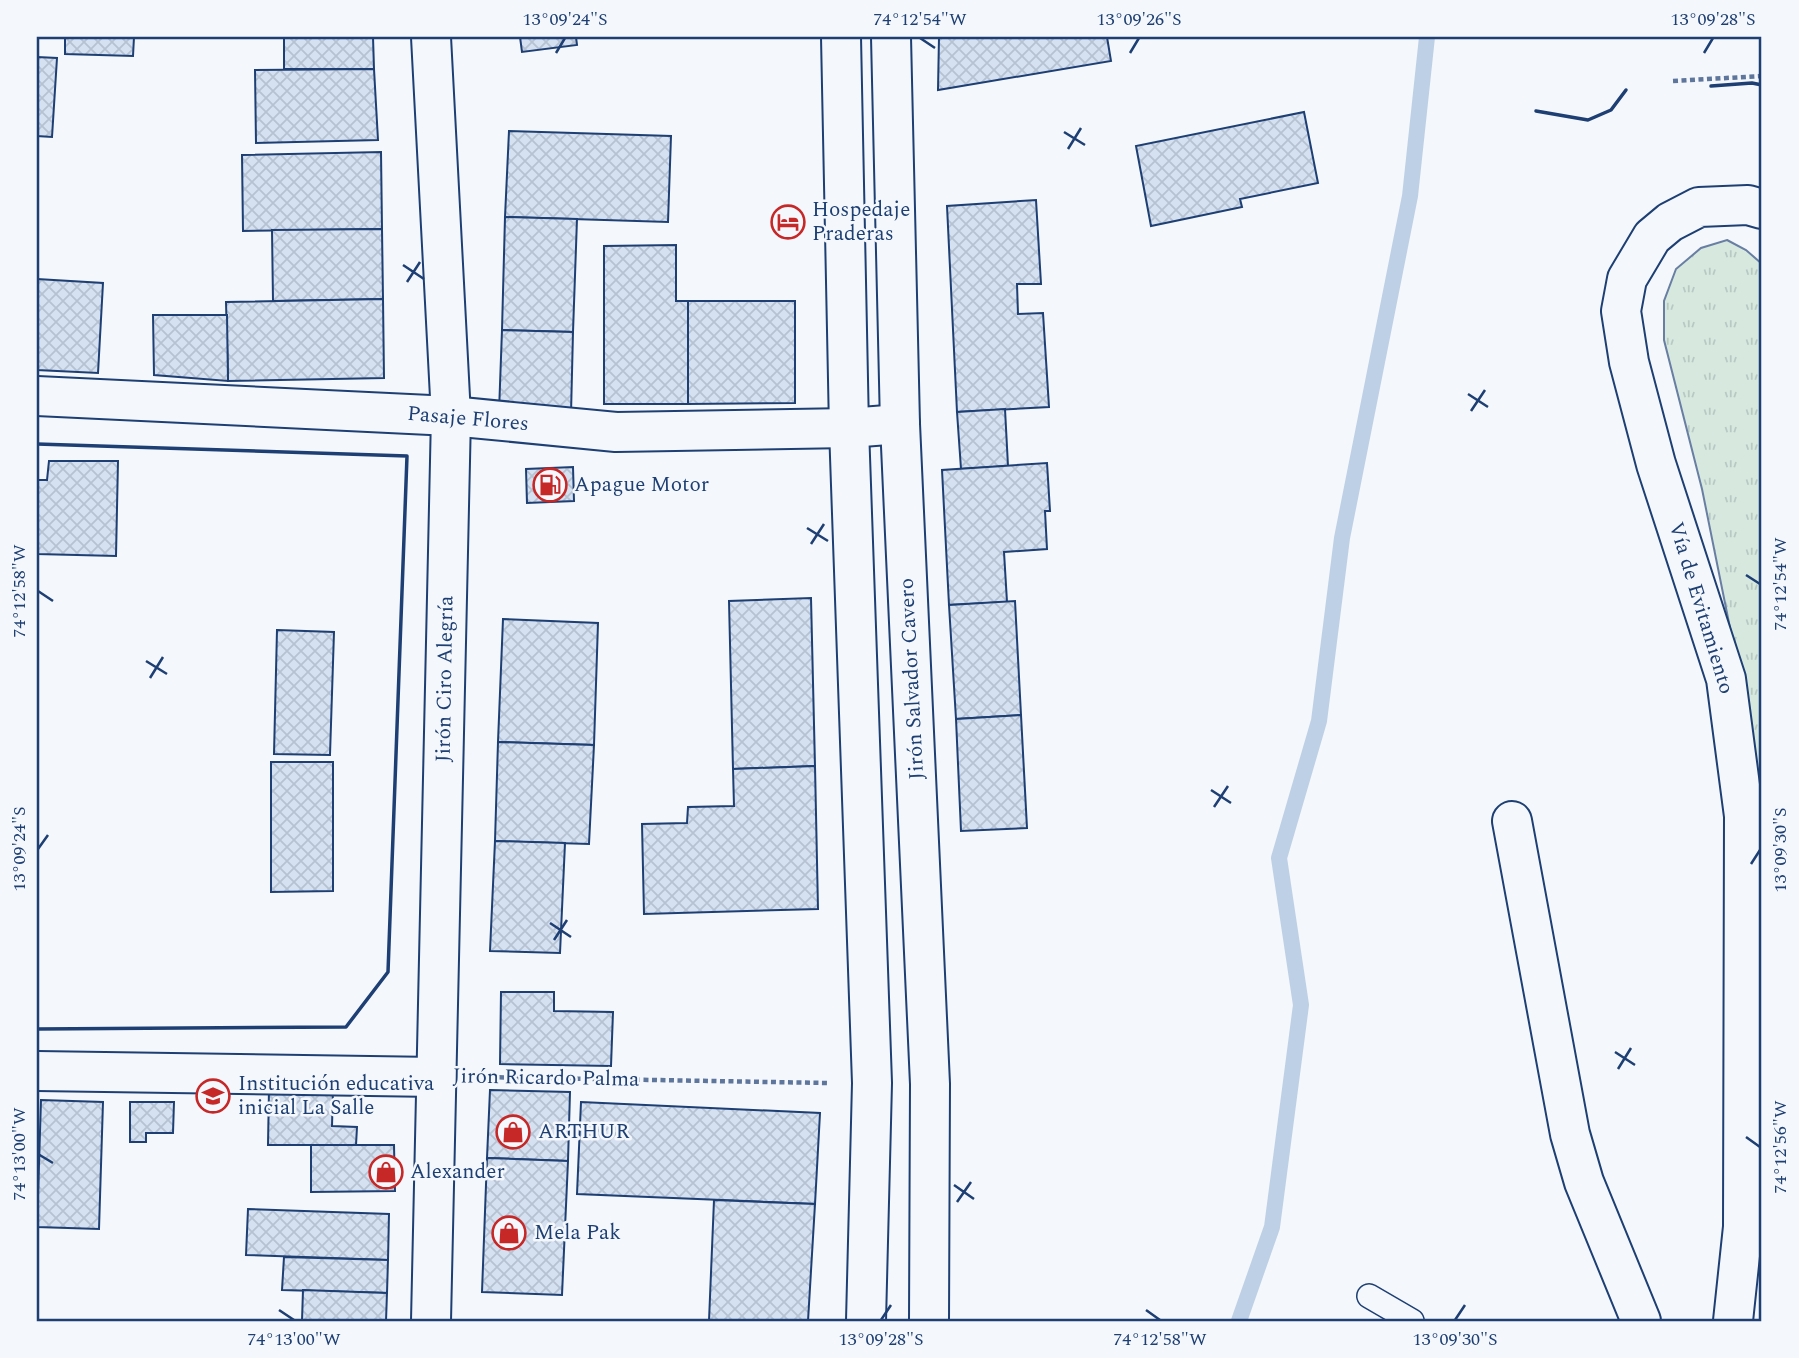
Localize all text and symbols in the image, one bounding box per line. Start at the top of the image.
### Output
text: 13°09'24"S [522,6,608,33]
text: 74°12'54"W [873,6,967,33]
text: 13°09'26"S [1096,6,1182,33]
text: 13°09'28"S [1670,6,1756,33]
place label: Hospedaje Praderas [812,194,910,250]
hotel icon: Hospedaje Praderas [769,203,807,241]
street label: Pasaje Flores [406,398,530,440]
fuel station icon: Apague Motor [531,466,569,504]
place label: Apague Motor [574,469,709,501]
street label: Vía de Evitamiento [1660,518,1742,698]
text: 74°12'54"W [1767,537,1794,631]
text: 74°12'58"W [6,544,33,638]
street label: Jirón Salvador Cavero [891,577,933,781]
street label: Jirón Ciro Alegría [428,595,462,763]
text: 13°09'24"S [6,806,33,892]
text: 13°09'30"S [1767,807,1794,893]
street label: Jirón Ricardo Palma [452,1060,640,1096]
place label: Institución educativa inicial La Salle [238,1068,435,1124]
school or university icon: Institución educativa inicial La Salle [194,1077,232,1115]
text: 74°12'56"W [1767,1100,1794,1194]
text: 74°13'00"W [6,1107,33,1201]
shop icon: ARTHUR [494,1113,532,1151]
place label: ARTHUR [538,1116,630,1148]
shop icon: Alexander [367,1153,405,1191]
place label: Alexander [410,1156,505,1188]
shop icon: Mela Pak [490,1214,528,1252]
place label: Mela Pak [534,1217,621,1249]
text: 74°13'00"W [247,1326,341,1353]
text: 13°09'28"S [838,1326,924,1353]
text: 74°12'58"W [1113,1326,1207,1353]
text: 13°09'30"S [1412,1326,1498,1353]

